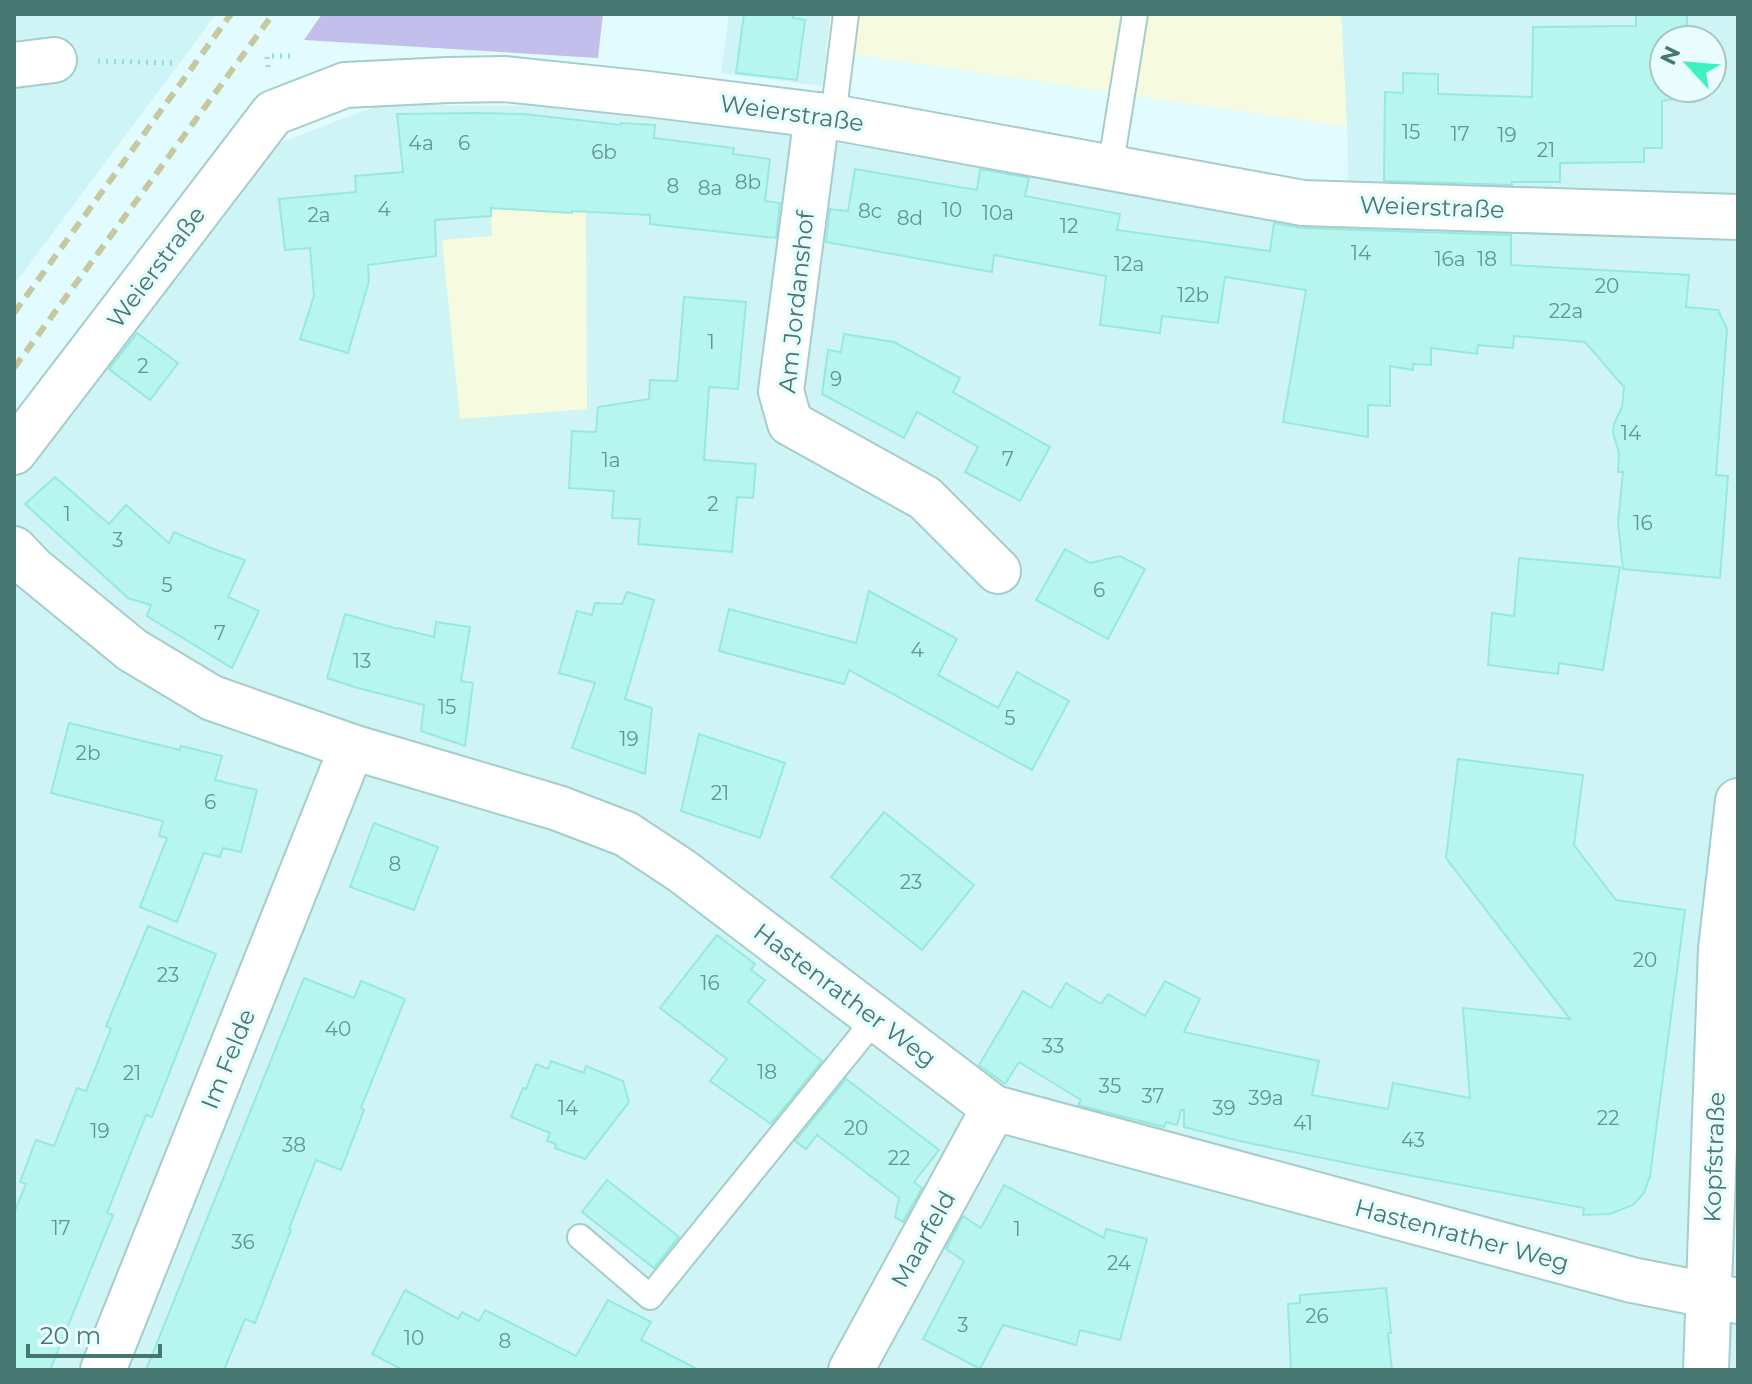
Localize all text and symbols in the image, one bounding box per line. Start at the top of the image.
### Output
north arrow [1648,24,1728,104]
text: N [1654,42,1687,69]
street label: Weierstraße [718,89,866,137]
house number: 15 [1402,120,1420,144]
house number: 17 [1451,122,1470,146]
house number: 19 [1497,123,1517,147]
house number: 4a [408,131,434,155]
house number: 6 [458,131,470,155]
house number: 21 [1537,138,1555,162]
house number: 6b [591,140,617,164]
house number: 8b [735,170,761,194]
house number: 8 [667,174,679,198]
house number: 8a [698,176,722,200]
street label: Weierstraße [1359,190,1505,224]
house number: 4 [377,197,391,221]
house number: 10 [942,198,962,222]
house number: 8c [858,199,882,223]
street label: Weierstraße [101,200,211,334]
house number: 10a [982,201,1014,225]
house number: 2a [307,203,331,227]
house number: 8d [897,206,923,230]
street label: Am Jordanshof [772,209,820,395]
house number: 12 [1060,214,1078,238]
house number: 14 [1351,241,1371,265]
house number: 16a [1434,247,1466,271]
house number: 18 [1477,247,1497,271]
house number: 12a [1114,252,1144,276]
house number: 20 [1595,274,1619,298]
house number: 12b [1177,283,1209,307]
house number: 22a [1549,299,1583,323]
house number: 1 [707,330,715,354]
house number: 2 [137,354,149,378]
house number: 9 [830,367,842,391]
house number: 14 [1621,421,1641,445]
house number: 7 [1002,447,1014,471]
house number: 1a [601,448,621,472]
house number: 2 [707,492,719,516]
house number: 1 [63,502,71,526]
house number: 16 [1633,511,1653,535]
house number: 3 [112,528,124,552]
house number: 5 [161,573,173,597]
house number: 6 [1093,578,1105,602]
house number: 7 [214,621,226,645]
house number: 4 [910,638,924,662]
house number: 13 [353,649,371,673]
house number: 15 [438,695,456,719]
house number: 5 [1004,706,1016,730]
house number: 19 [619,727,639,751]
house number: 2b [76,741,100,765]
house number: 21 [711,781,729,805]
house number: 6 [204,790,216,814]
house number: 8 [389,852,401,876]
house number: 23 [900,870,922,894]
street label: Hastenrather Weg [748,917,942,1073]
house number: 20 [1633,948,1657,972]
house number: 23 [157,963,179,987]
house number: 16 [700,971,720,995]
street label: Im Felde [195,1005,261,1113]
house number: 40 [325,1017,351,1041]
house number: 33 [1042,1034,1064,1058]
house number: 18 [757,1060,777,1084]
house number: 21 [123,1061,141,1085]
house number: 35 [1099,1074,1121,1098]
house number: 37 [1142,1084,1164,1108]
house number: 39a [1248,1086,1284,1110]
street label: Kopfstraße [1697,1091,1731,1223]
house number: 14 [558,1096,578,1120]
house number: 39 [1212,1096,1236,1120]
house number: 22 [1597,1106,1619,1130]
house number: 41 [1293,1111,1313,1135]
house number: 20 [844,1116,868,1140]
house number: 19 [90,1119,110,1143]
house number: 43 [1401,1128,1425,1152]
house number: 38 [282,1133,306,1157]
house number: 22 [888,1146,910,1170]
street label: Maarfeld [885,1186,961,1292]
street label: Hastenrather Weg [1352,1192,1572,1278]
house number: 17 [52,1216,71,1240]
house number: 1 [1013,1217,1021,1241]
house number: 36 [231,1230,255,1254]
house number: 24 [1107,1251,1131,1275]
house number: 26 [1305,1304,1329,1328]
scale bar [28,1308,160,1358]
house number: 3 [957,1313,969,1337]
text: 20 m [40,1321,101,1350]
house number: 10 [404,1326,424,1350]
house number: 8 [499,1329,511,1353]

